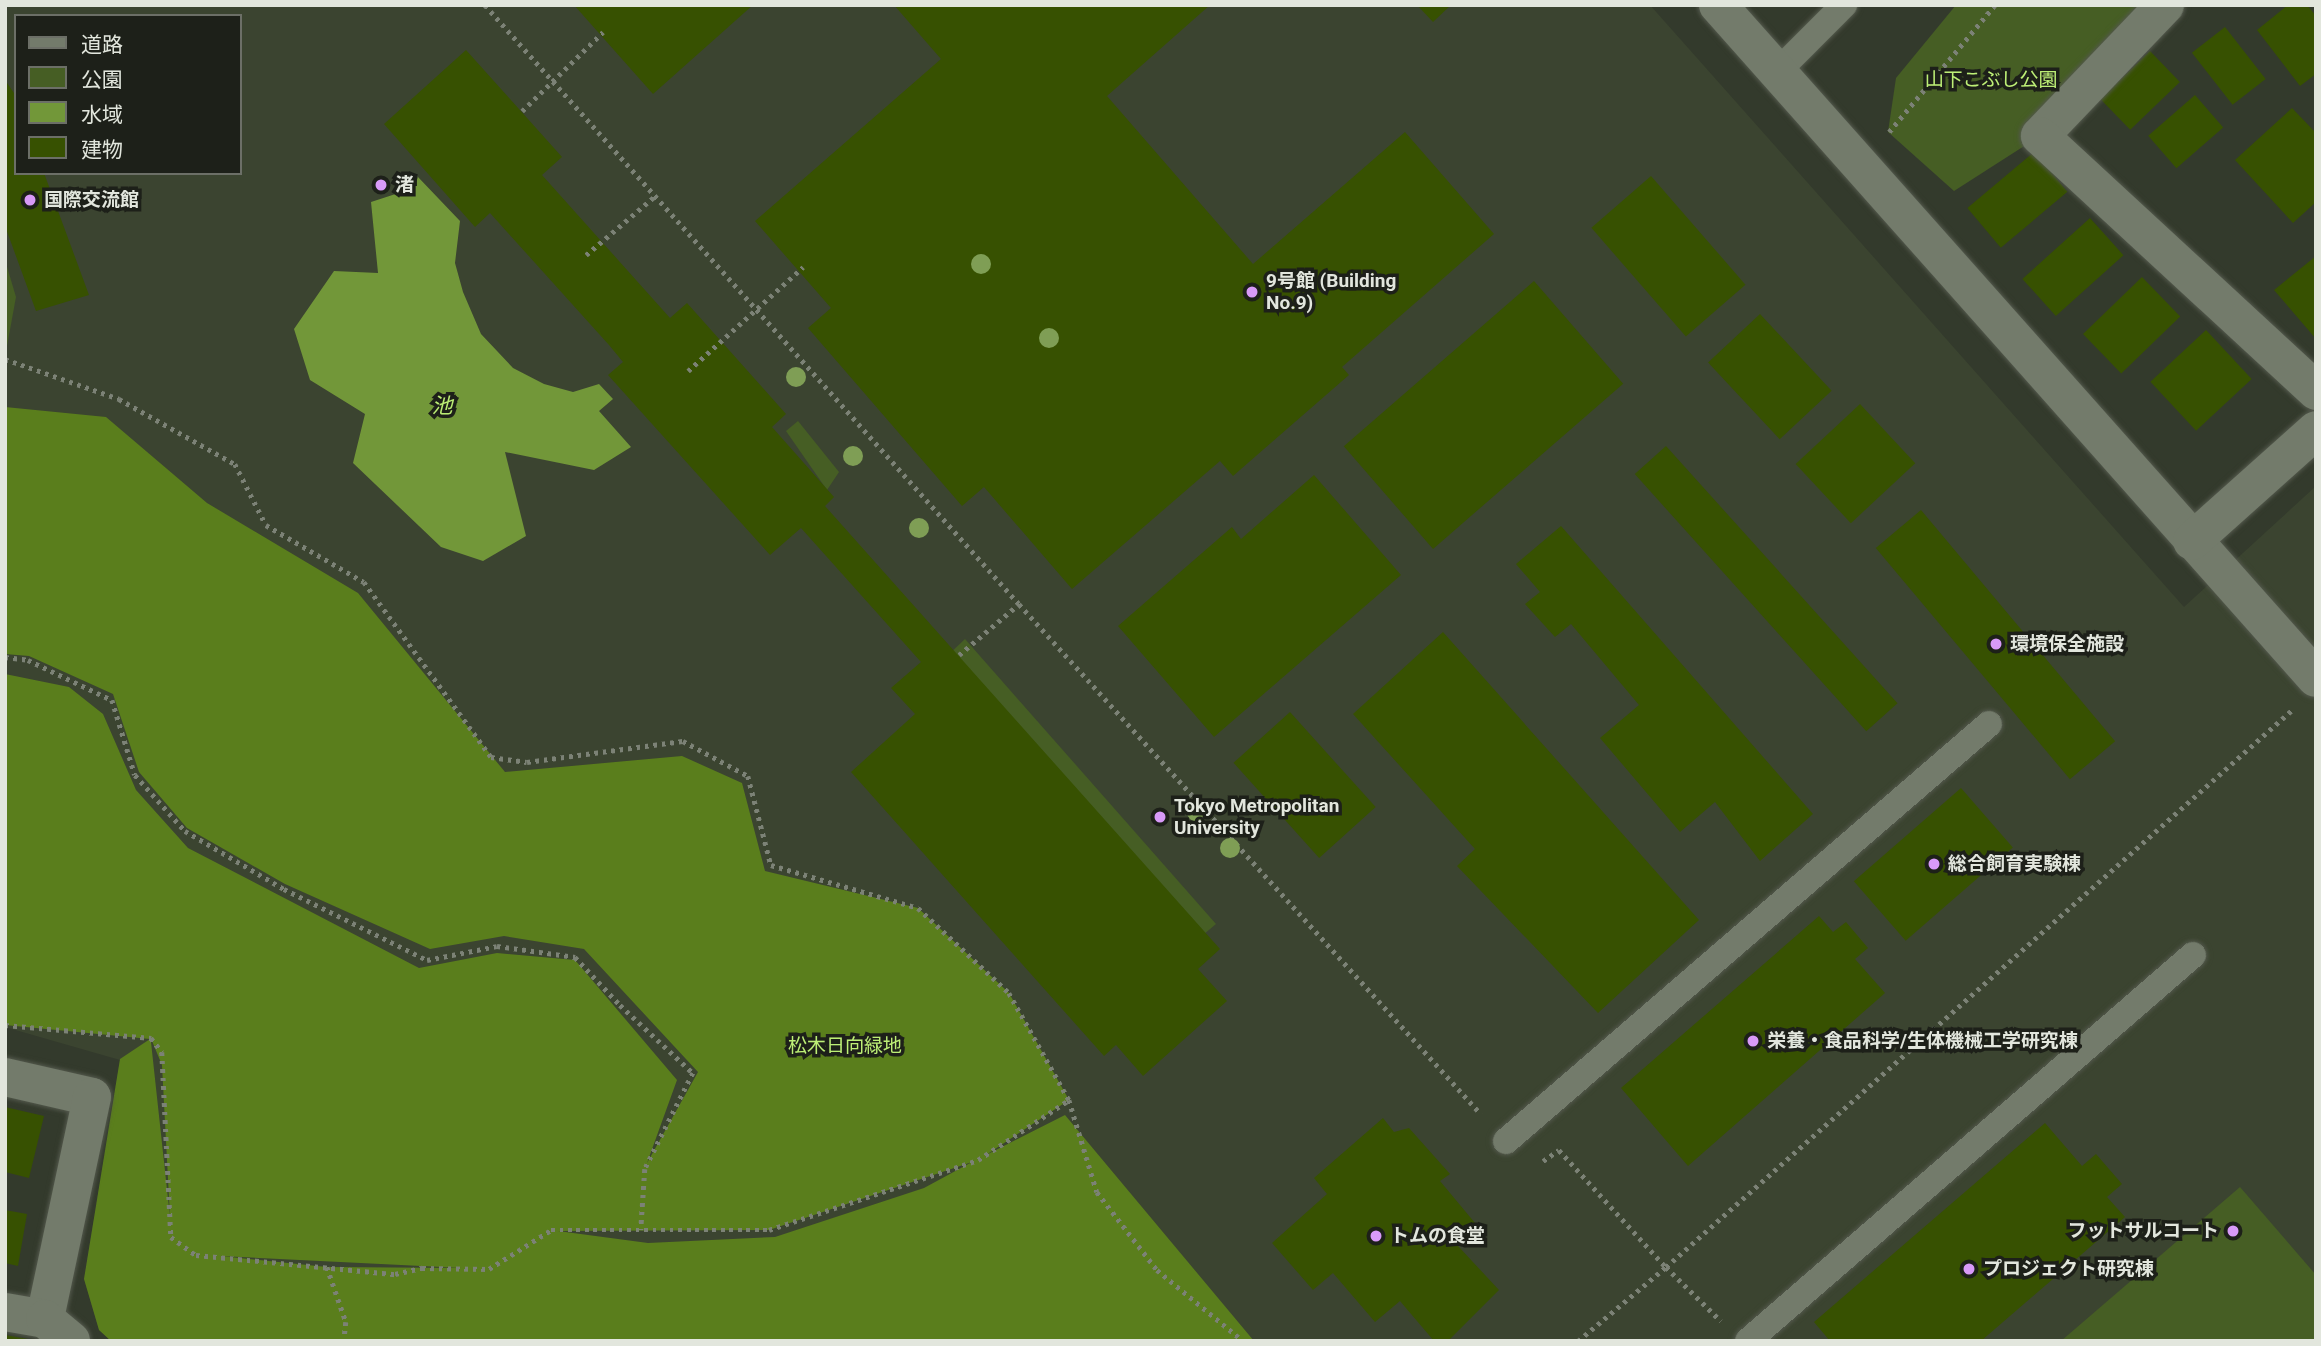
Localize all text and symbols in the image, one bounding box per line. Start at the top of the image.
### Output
legend [14,14,242,175]
text: 道路 [81,33,123,57]
text: 公園 [81,68,123,92]
park label: 山下こぶし公園 [1925,69,2057,91]
text: 水域 [81,103,123,127]
text: 建物 [81,138,123,162]
place label: 渚 [395,174,414,196]
marker: 渚 [373,177,389,193]
place label: 国際交流館 [44,189,139,211]
marker: 国際交流館 [22,192,38,208]
place label: 9号館 (Building No.9) [1266,270,1396,314]
marker: 9号館 (Building No.9) [1244,284,1260,300]
water label: 池 [432,393,452,419]
place label: 環境保全施設 [2010,633,2124,655]
marker: 環境保全施設 [1988,636,2004,652]
place label: Tokyo Metropolitan University [1174,795,1339,839]
marker: Tokyo Metropolitan University [1152,809,1168,825]
place label: 総合飼育実験棟 [1948,853,2081,875]
marker: 総合飼育実験棟 [1926,856,1942,872]
place label: 栄養・食品科学/生体機械工学研究棟 [1767,1030,2078,1052]
marker: 栄養・食品科学/生体機械工学研究棟 [1745,1033,1761,1049]
park label: 松木日向緑地 [788,1035,902,1057]
place label: フットサルコート [2067,1220,2219,1242]
marker: フットサルコート [2225,1223,2241,1239]
place label: トムの食堂 [1390,1225,1485,1247]
marker: トムの食堂 [1368,1228,1384,1244]
place label: プロジェクト研究棟 [1983,1258,2154,1280]
marker: プロジェクト研究棟 [1961,1261,1977,1277]

